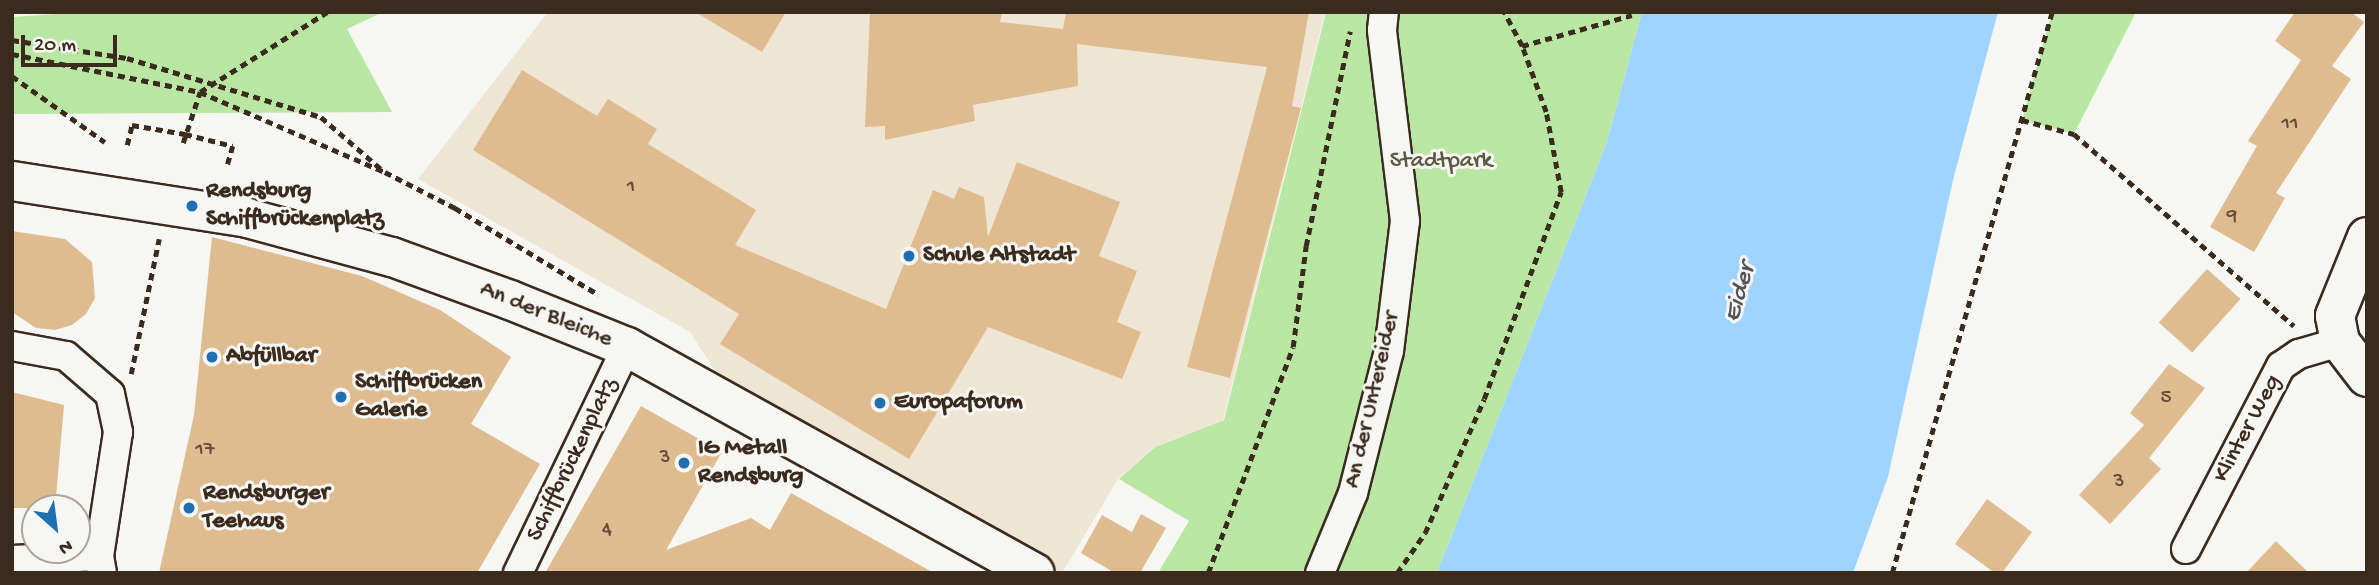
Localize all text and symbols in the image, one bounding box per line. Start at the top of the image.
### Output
scale bar [24,21,121,65]
text: 20 m [34,34,76,59]
house number: 11 [2282,112,2298,138]
park label: Stadtpark [1390,148,1492,176]
house number: 1 [627,175,635,201]
place label: Rendsburg Schiffbrückenplatz [206,178,384,234]
marker: Rendsburg Schiffbrückenplatz [184,198,200,214]
house number: 9 [2227,205,2237,231]
place label: Schule Altstadt [923,242,1075,270]
marker: Schule Altstadt [901,248,917,264]
water label: Eider [1718,260,1764,326]
street label: An der Bleiche [475,275,617,355]
street label: An der Untereider [1339,309,1407,491]
place label: Abfüllbar [226,343,316,371]
marker: Abfüllbar [204,349,220,365]
place label: Schiffbrücken Galerie [355,369,482,425]
street label: Klinter Weg [2208,370,2288,488]
street label: Schiffbrückenplatz [521,374,625,546]
house number: 5 [2160,386,2172,412]
marker: Schiffbrücken Galerie [333,389,349,405]
place label: Europaforum [894,389,1023,417]
marker: Europaforum [872,395,888,411]
place label: IG Metall Rendsburg [698,435,803,491]
house number: 17 [195,438,215,464]
house number: 3 [660,446,670,472]
marker: IG Metall Rendsburg [676,455,692,471]
house number: 3 [2114,470,2124,496]
place label: Rendsburger Teehaus [203,480,329,536]
north arrow [21,494,91,564]
marker: Rendsburger Teehaus [181,500,197,516]
house number: 4 [602,518,612,544]
text: N [54,533,76,559]

